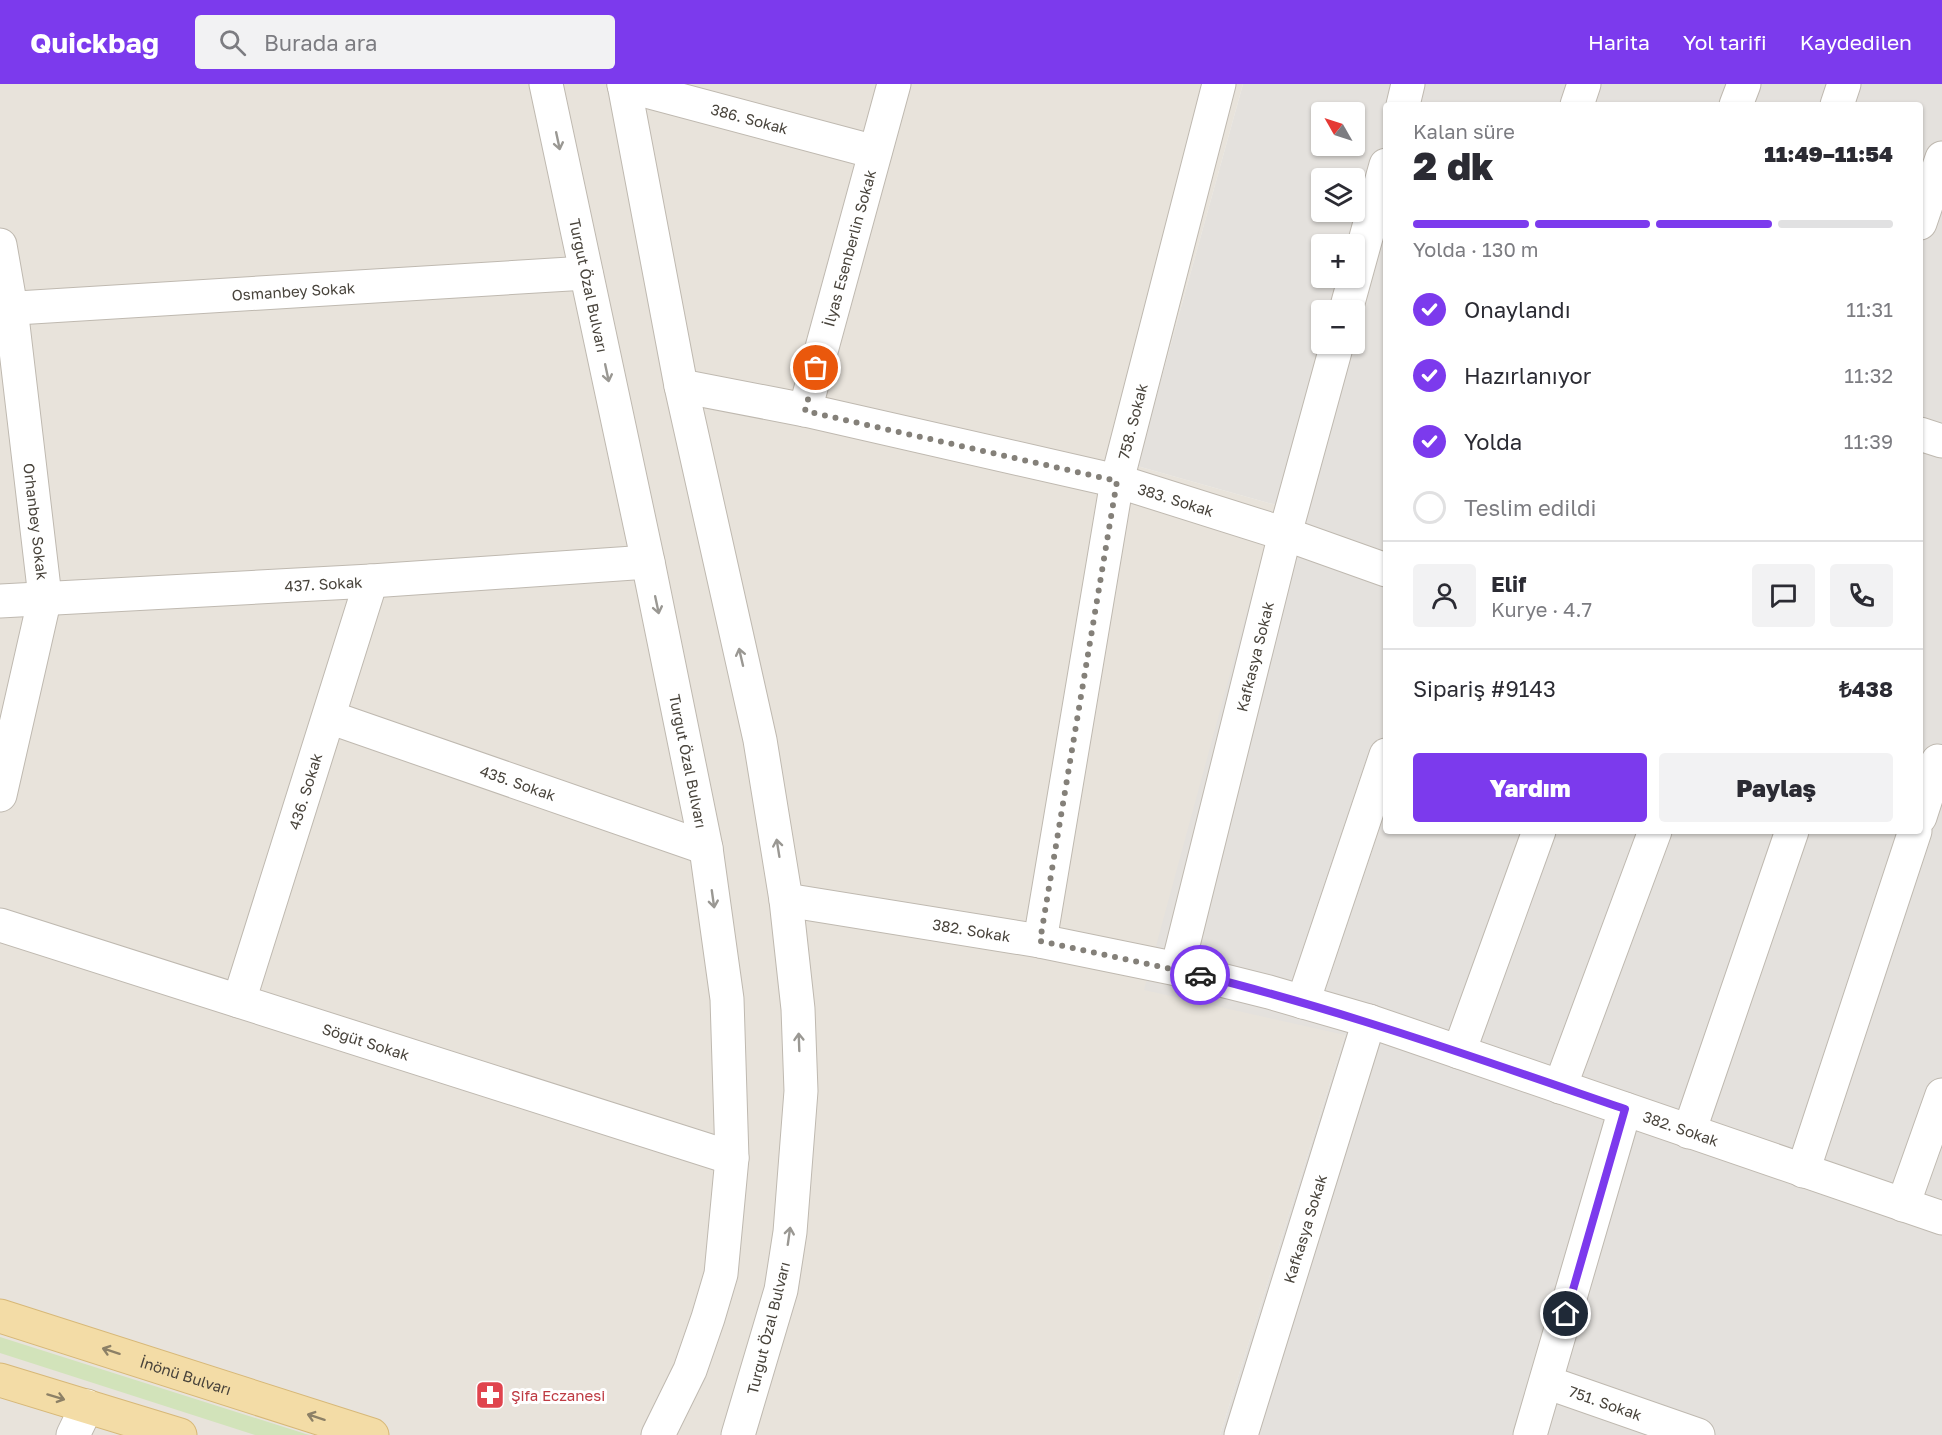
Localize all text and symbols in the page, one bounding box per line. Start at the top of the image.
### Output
search box [195,15,615,69]
text: Quickbag [30,26,159,59]
icon: search [216,26,249,59]
text: Burada ara [264,29,377,56]
text: Harita [1588,29,1650,55]
text: Yol tarifi [1683,29,1767,55]
text: Kaydedilen [1800,29,1912,55]
street label: 386. Sokak [709,100,791,138]
north arrow [1311,102,1365,156]
map controls [1311,102,1365,354]
text: Kalan süre [1413,119,1515,143]
one-way arrow [553,131,564,151]
text: 11:49–11:54 [1764,140,1893,167]
text: 2 dk [1413,142,1494,189]
street label: İlyas Esenberlin Sokak [819,167,879,328]
button: layers [1311,168,1365,222]
street label: Turgut Özal Bulvarı [566,217,612,354]
button: + [1311,234,1365,288]
text: Yolda · 130 m [1413,237,1539,261]
street label: Osmanbey Sokak [231,278,356,304]
icon: check [1413,293,1446,326]
text: Onaylandı [1464,296,1571,323]
text: 11:31 [1846,297,1893,321]
button: − [1311,300,1365,354]
pin [790,342,841,393]
icon: bag [799,351,832,384]
icon: check [1413,359,1446,392]
text: Hazırlanıyor [1464,362,1591,389]
one-way arrow [602,363,613,382]
text: 11:32 [1844,363,1893,387]
street label: 758. Sokak [1114,381,1151,461]
icon: check [1413,425,1446,458]
text: Yolda [1464,428,1522,455]
text: 11:39 [1844,429,1893,453]
street label: Orhanbey Sokak [20,462,52,582]
street label: 383. Sokak [1136,479,1217,520]
text: Teslim edildi [1464,494,1596,521]
button: person [1413,564,1476,627]
button: chat [1752,564,1815,627]
button: phone [1830,564,1893,627]
text: Elif [1491,570,1526,597]
street label: 437. Sokak [284,572,364,595]
one-way arrow [652,595,663,614]
text: Kurye · 4.7 [1491,597,1592,621]
street label: Kafkasya Sokak [1232,599,1277,714]
one-way arrow [735,647,746,667]
text: Sipariş #9143 [1413,675,1556,702]
text: ₺438 [1839,675,1893,702]
street label: Turgut Özal Bulvarı [666,693,711,830]
street label: 436. Sokak [284,750,326,832]
button: Yardım [1413,753,1647,822]
button: Paylaş [1659,753,1893,822]
street label: 435. Sokak [478,761,559,804]
one-way arrow [772,839,783,859]
one-way arrow [708,889,719,909]
street label: 382. Sokak [931,915,1012,945]
courier [1170,945,1230,1005]
icon: car [1184,959,1217,992]
street label: Söğüt Sokak [320,1019,412,1064]
one-way arrow [794,1032,805,1052]
street label: 382. Sokak [1641,1107,1722,1150]
street label: Kafkasya Sokak [1280,1171,1330,1285]
one-way arrow [784,1227,795,1247]
street label: Turgut Özal Bulvarı [743,1260,793,1396]
pin [1540,1288,1591,1339]
icon: home [1549,1297,1582,1330]
one-way arrow [102,1345,121,1356]
street label: İnönü Bulvarı [138,1352,234,1398]
pharmacy icon: Şifa Eczanesi [474,1379,506,1411]
street label: 751. Sokak [1567,1382,1645,1424]
place label: Şifa Eczanesi [511,1386,605,1404]
one-way arrow [46,1392,65,1403]
one-way arrow [307,1411,326,1422]

